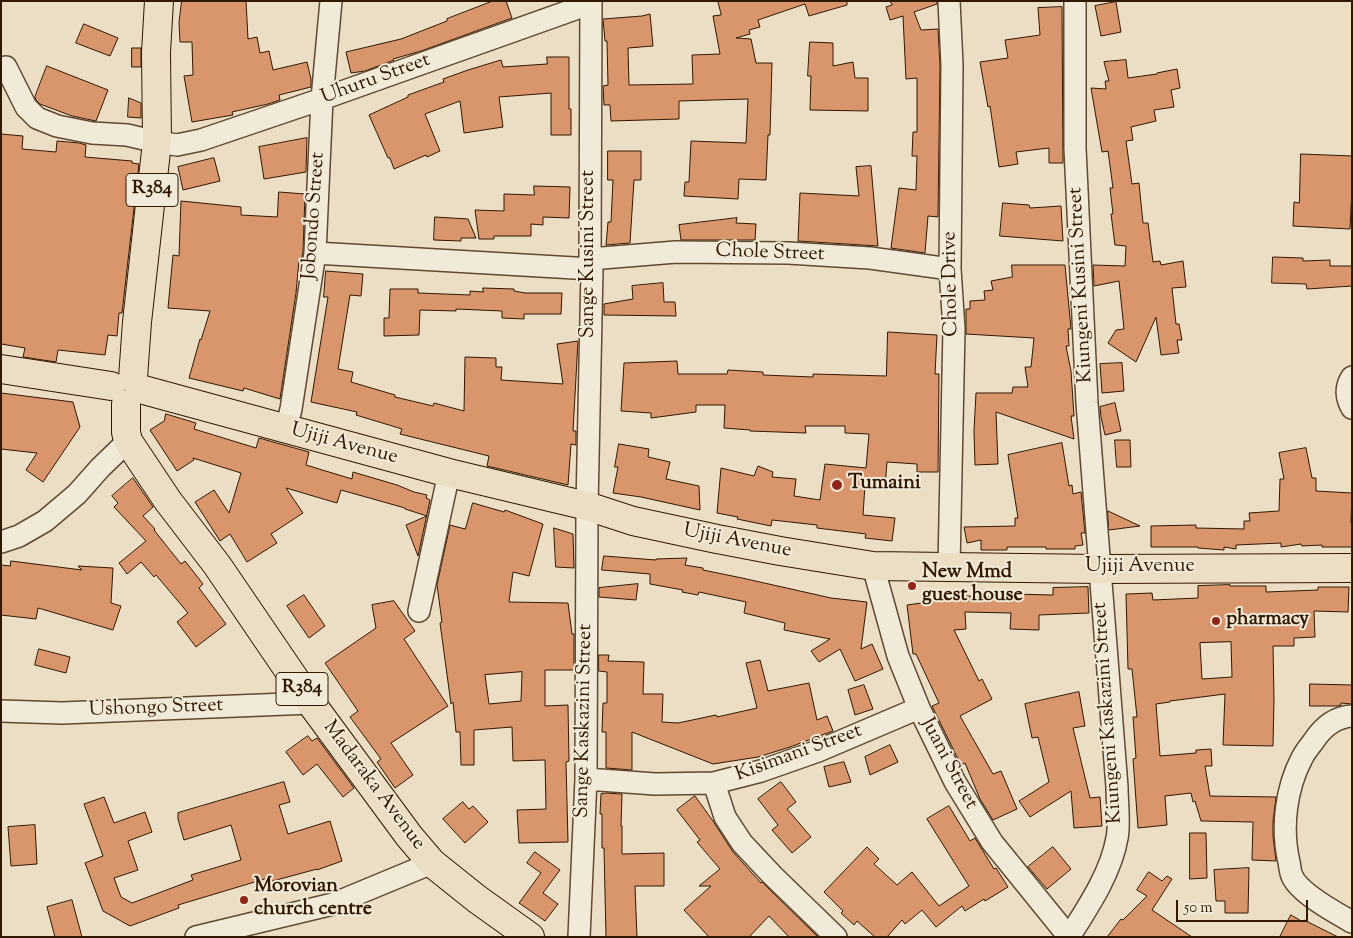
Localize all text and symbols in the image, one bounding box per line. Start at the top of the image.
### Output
street label: Uhuru Street [318,49,434,111]
street label: Jobondo Street [299,151,331,281]
street label: Sange Kusini Street [578,170,602,338]
road number: R384 [126,174,178,206]
street label: Kiungeni Kusini Street [1065,186,1099,384]
street label: Chole Drive [939,231,965,337]
street label: Chole Street [715,240,825,268]
street label: Ujiji Avenue [288,419,400,471]
place label: Tumaini [848,473,921,497]
marker: Tumaini [830,478,844,492]
street label: Ujiji Avenue [681,520,793,564]
street label: Ujiji Avenue [1085,556,1195,580]
place label: New Mmd guest house [922,562,1023,609]
marker: New Mmd guest house [906,580,918,592]
street label: Kiungeni Kaskazini Street [1089,601,1129,825]
place label: pharmacy [1226,609,1309,633]
marker: pharmacy [1210,615,1222,627]
street label: Sange Kaskazini Street [571,624,599,818]
road number: R384 [276,672,328,706]
street label: Ushongo Street [88,695,224,723]
street label: Juani Street [914,714,982,814]
street label: Madaraka Avenue [317,717,429,855]
street label: Kisimani Street [732,720,866,788]
place label: Morovian church centre [254,876,372,923]
scale bar [1178,890,1310,922]
marker: Morovian church centre [238,894,250,906]
text: 50 m [1184,898,1213,919]

